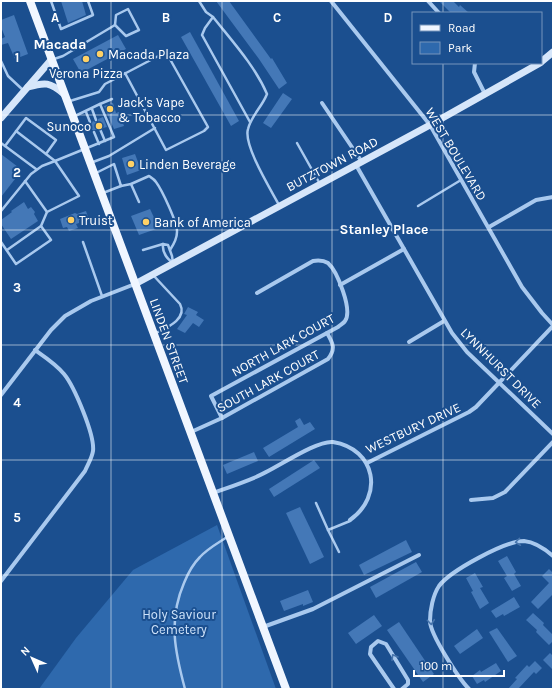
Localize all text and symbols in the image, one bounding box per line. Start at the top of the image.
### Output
text: A [51,10,59,25]
text: B [162,10,170,25]
text: C [273,10,281,25]
text: D [384,10,393,25]
legend [412,12,542,64]
text: Road [448,21,476,35]
district label: Macada [34,36,86,53]
text: Park [448,41,473,55]
place label: Macada Plaza [108,47,189,62]
marker: Macada Plaza [95,49,105,59]
text: 1 [15,50,19,65]
marker: Verona Pizza [81,54,91,64]
place label: Verona Pizza [49,66,123,81]
place label: Jack's Vape & Tobacco [118,95,185,125]
marker: Jack's Vape & Tobacco [105,104,115,114]
street label: WEST BOULEVARD [422,105,490,203]
place label: Sunoco [47,119,91,134]
marker: Sunoco [94,121,104,131]
street label: BUTZTOWN ROAD [284,134,380,194]
place label: Linden Beverage [139,157,236,172]
marker: Linden Beverage [126,159,136,169]
text: 2 [13,165,21,180]
place label: Truist [79,213,113,228]
marker: Truist [66,215,76,225]
place label: Bank of America [154,215,251,230]
marker: Bank of America [141,217,151,227]
district label: Stanley Place [339,221,429,238]
text: 3 [13,280,21,295]
street label: LINDEN STREET [147,296,192,386]
street label: NORTH LARK COURT [229,310,338,380]
street label: LYNNHURST DRIVE [458,325,544,411]
street label: SOUTH LARK COURT [214,346,322,415]
text: 4 [13,395,21,410]
street label: WESTBURY DRIVE [363,399,463,457]
text: 5 [13,510,21,525]
one-way arrow [515,537,521,546]
park label: Holy Saviour Cemetery [142,607,216,637]
one-way arrow [427,619,436,626]
north arrow [12,638,52,678]
text: N [18,644,33,659]
scale bar [414,652,504,678]
one-way arrow [392,654,399,661]
text: 100 m [420,659,452,673]

